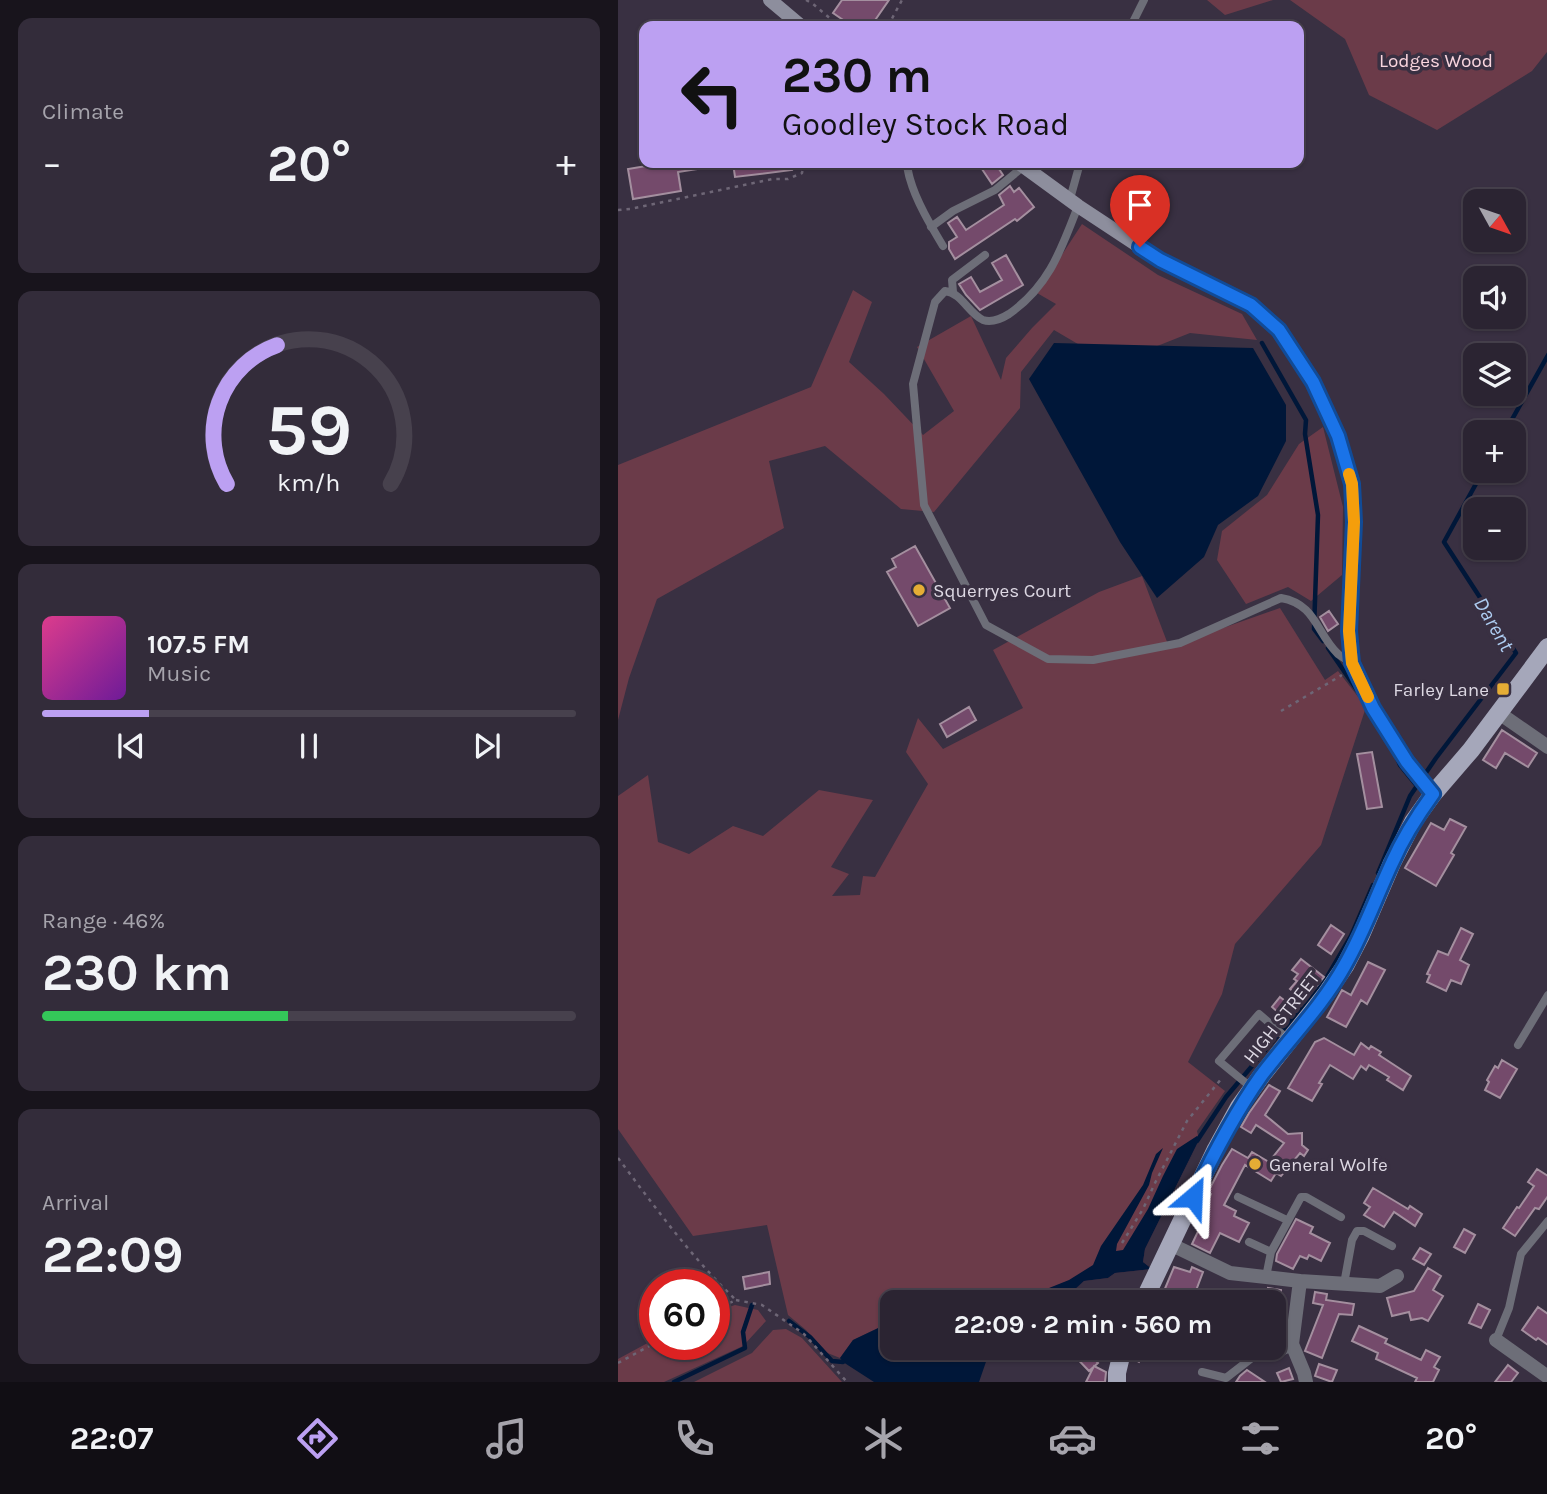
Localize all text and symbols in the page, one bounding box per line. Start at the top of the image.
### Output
text: 230 m [782,47,932,104]
icon: left [667,49,758,140]
park label: Lodges Wood [1379,50,1493,72]
text: Climate [42,98,124,125]
text: Goodley Stock Road [782,106,1069,143]
text: 20° [267,133,351,194]
text: − [42,141,62,186]
text: + [556,141,576,186]
pin [1110,175,1170,247]
icon: arrive [1121,186,1159,224]
north arrow [1463,189,1526,252]
map controls [1463,189,1526,560]
button: sound [1463,266,1526,329]
button: layers [1463,343,1526,406]
text: 59 [266,388,352,473]
button: + [1463,420,1526,483]
text: km/h [277,468,341,497]
button: − [1463,497,1526,560]
place label: Squerryes Court [933,580,1071,602]
marker: Squerryes Court [911,582,927,598]
water label: Darent [1469,593,1519,656]
text: 107.5 FM [147,629,250,660]
text: Music [147,660,211,687]
place label: Farley Lane [1393,679,1489,701]
marker: Farley Lane [1495,681,1511,697]
icon: previous [112,727,150,765]
icon: pause [290,727,328,765]
icon: next [468,727,506,765]
text: Range · 46% [42,907,165,934]
text: 230 km [42,942,232,1003]
street label: HIGH STREET [1239,967,1325,1068]
place label: General Wolfe [1269,1154,1388,1176]
marker: General Wolfe [1247,1156,1263,1172]
position arrow [1156,1160,1230,1234]
text: Arrival [42,1189,109,1216]
text: 22:09 [42,1224,184,1285]
speed limit sign: 60 [639,1269,730,1360]
text: 22:09 · 2 min · 560 m [954,1309,1212,1340]
icon: directions [293,1414,342,1463]
icon: music [482,1414,531,1463]
icon: phone [670,1414,719,1463]
icon: climate [859,1414,908,1463]
icon: car [1048,1414,1097,1463]
icon: filters [1236,1414,1285,1463]
text: 22:07 [70,1420,153,1457]
text: 20° [1425,1420,1477,1457]

